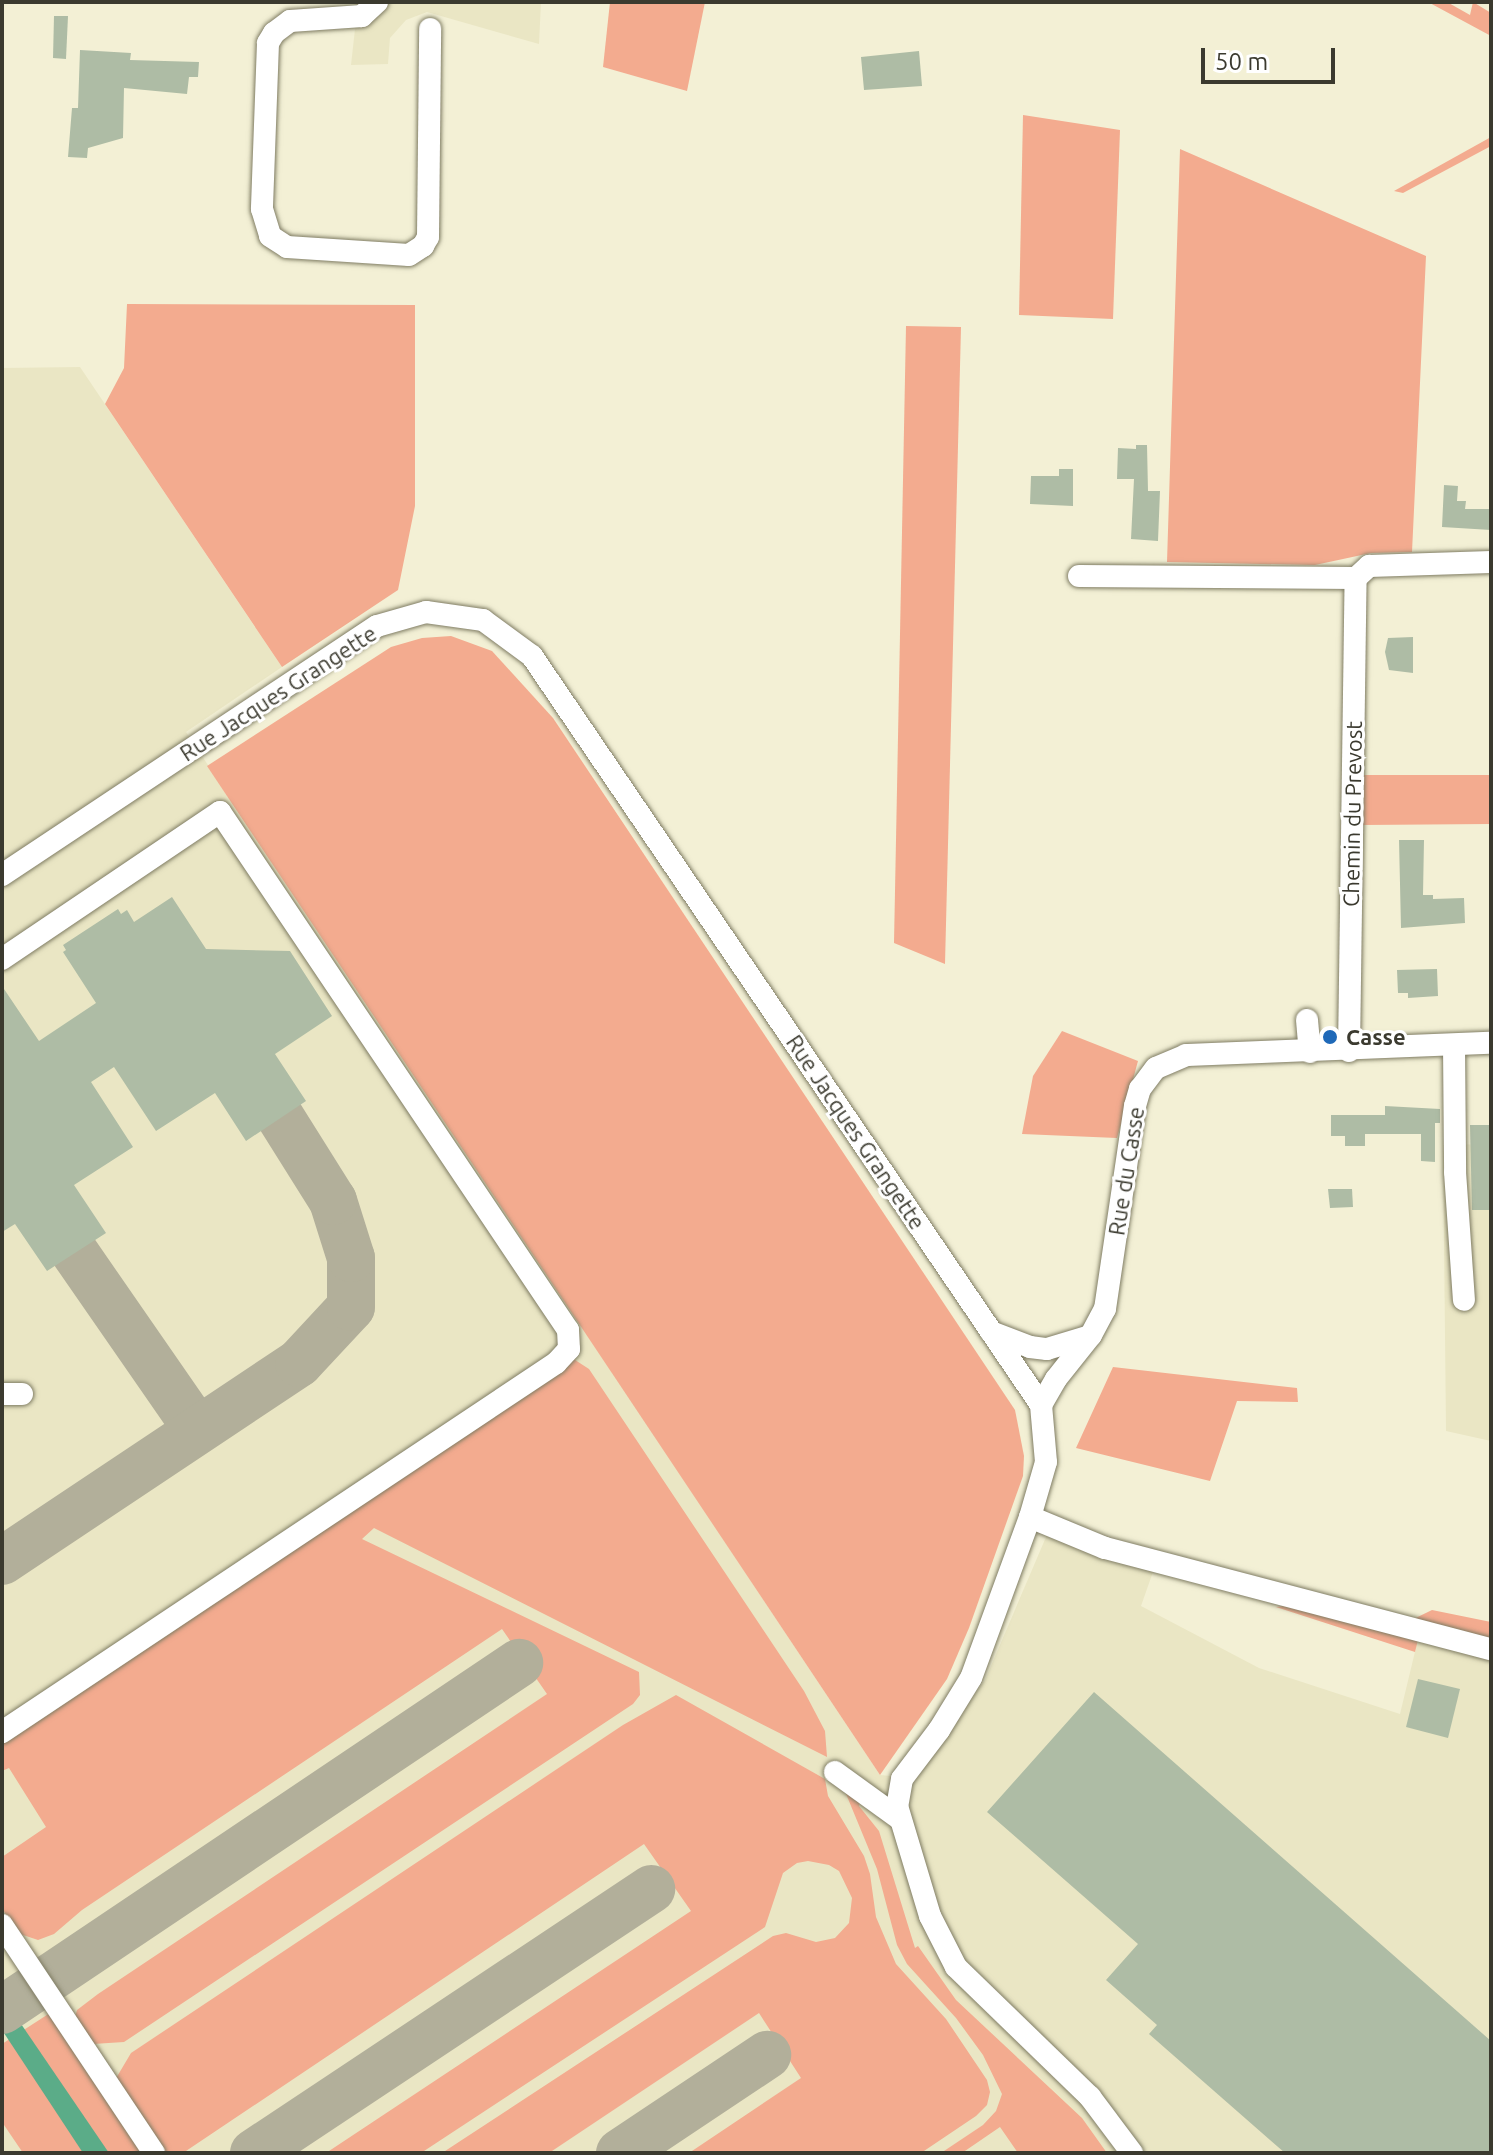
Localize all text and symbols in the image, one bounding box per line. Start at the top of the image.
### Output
scale bar [1205,32,1339,82]
text: 50 m [1215,48,1268,75]
street label: Rue Jacques Grangette [175,620,381,766]
street label: Chemin du Prevost [1337,721,1367,907]
place label: Casse [1346,1024,1406,1050]
marker: Casse [1321,1028,1339,1046]
street label: Rue Jacques Grangette [781,1030,931,1234]
street label: Rue du Casse [1103,1105,1149,1237]

